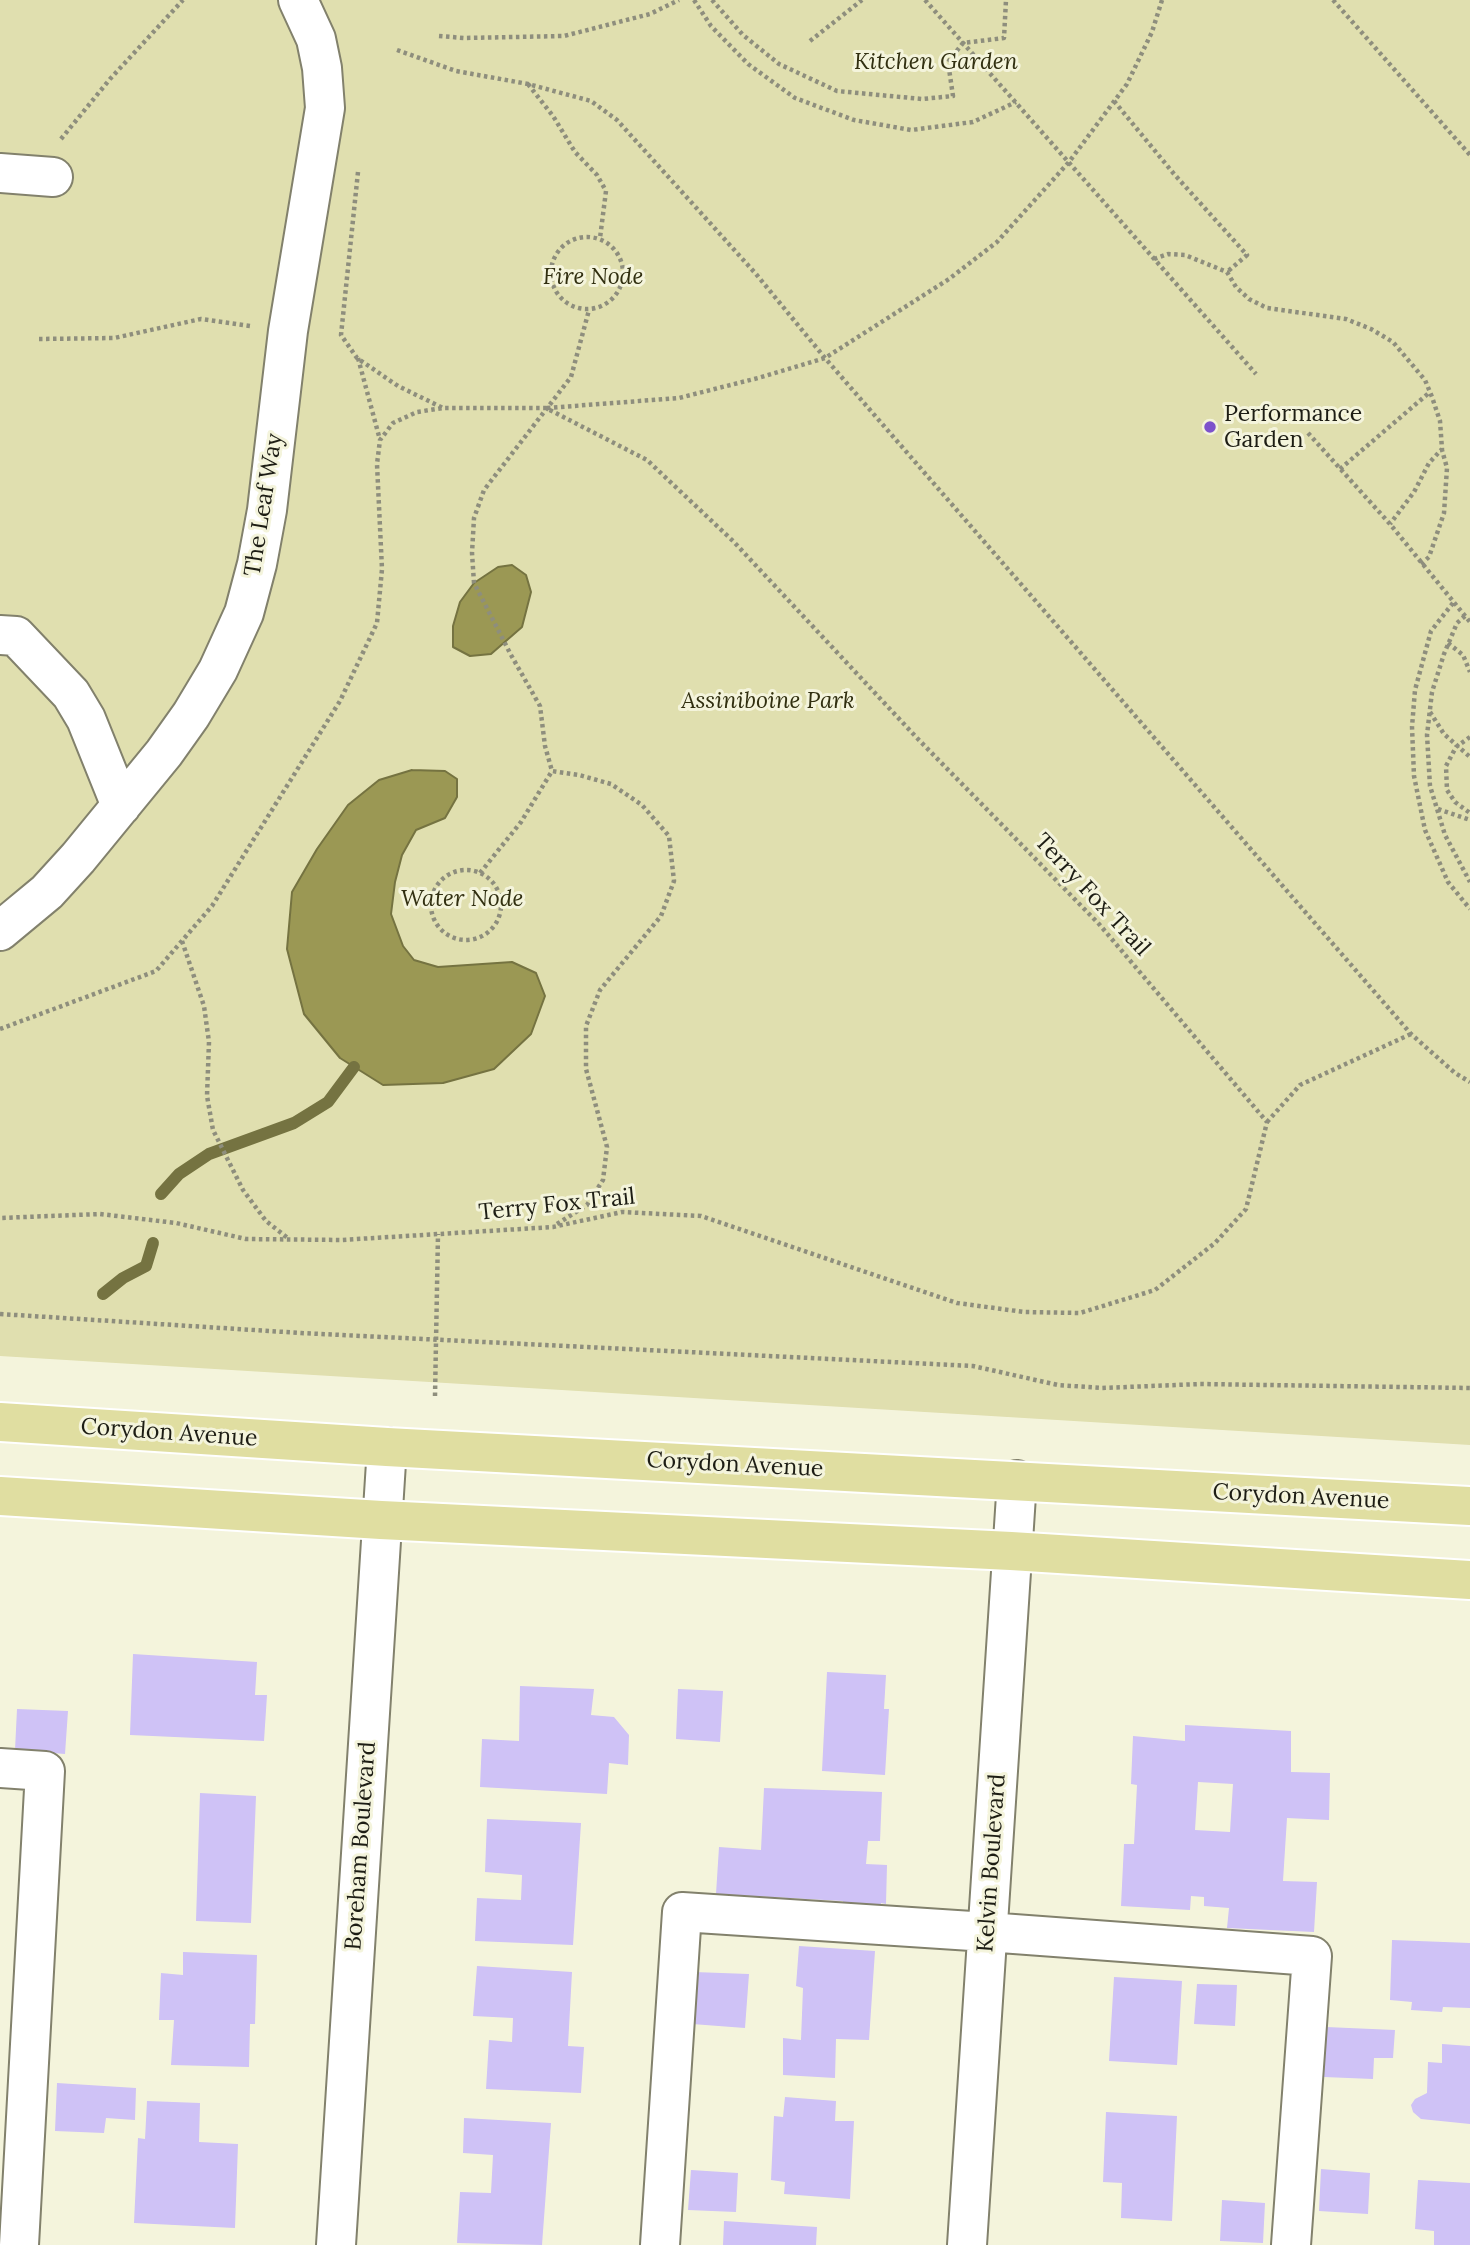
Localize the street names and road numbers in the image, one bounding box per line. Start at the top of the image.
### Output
street label: The Leaf Way [239,432,289,578]
street label: Terry Fox Trail [1028,828,1156,962]
street label: Terry Fox Trail [477,1183,637,1227]
street label: Corydon Avenue [80,1413,258,1453]
street label: Corydon Avenue [646,1447,824,1483]
street label: Corydon Avenue [1212,1479,1390,1515]
street label: Boreham Boulevard [340,1741,382,1951]
street label: Kelvin Boulevard [972,1773,1012,1953]

